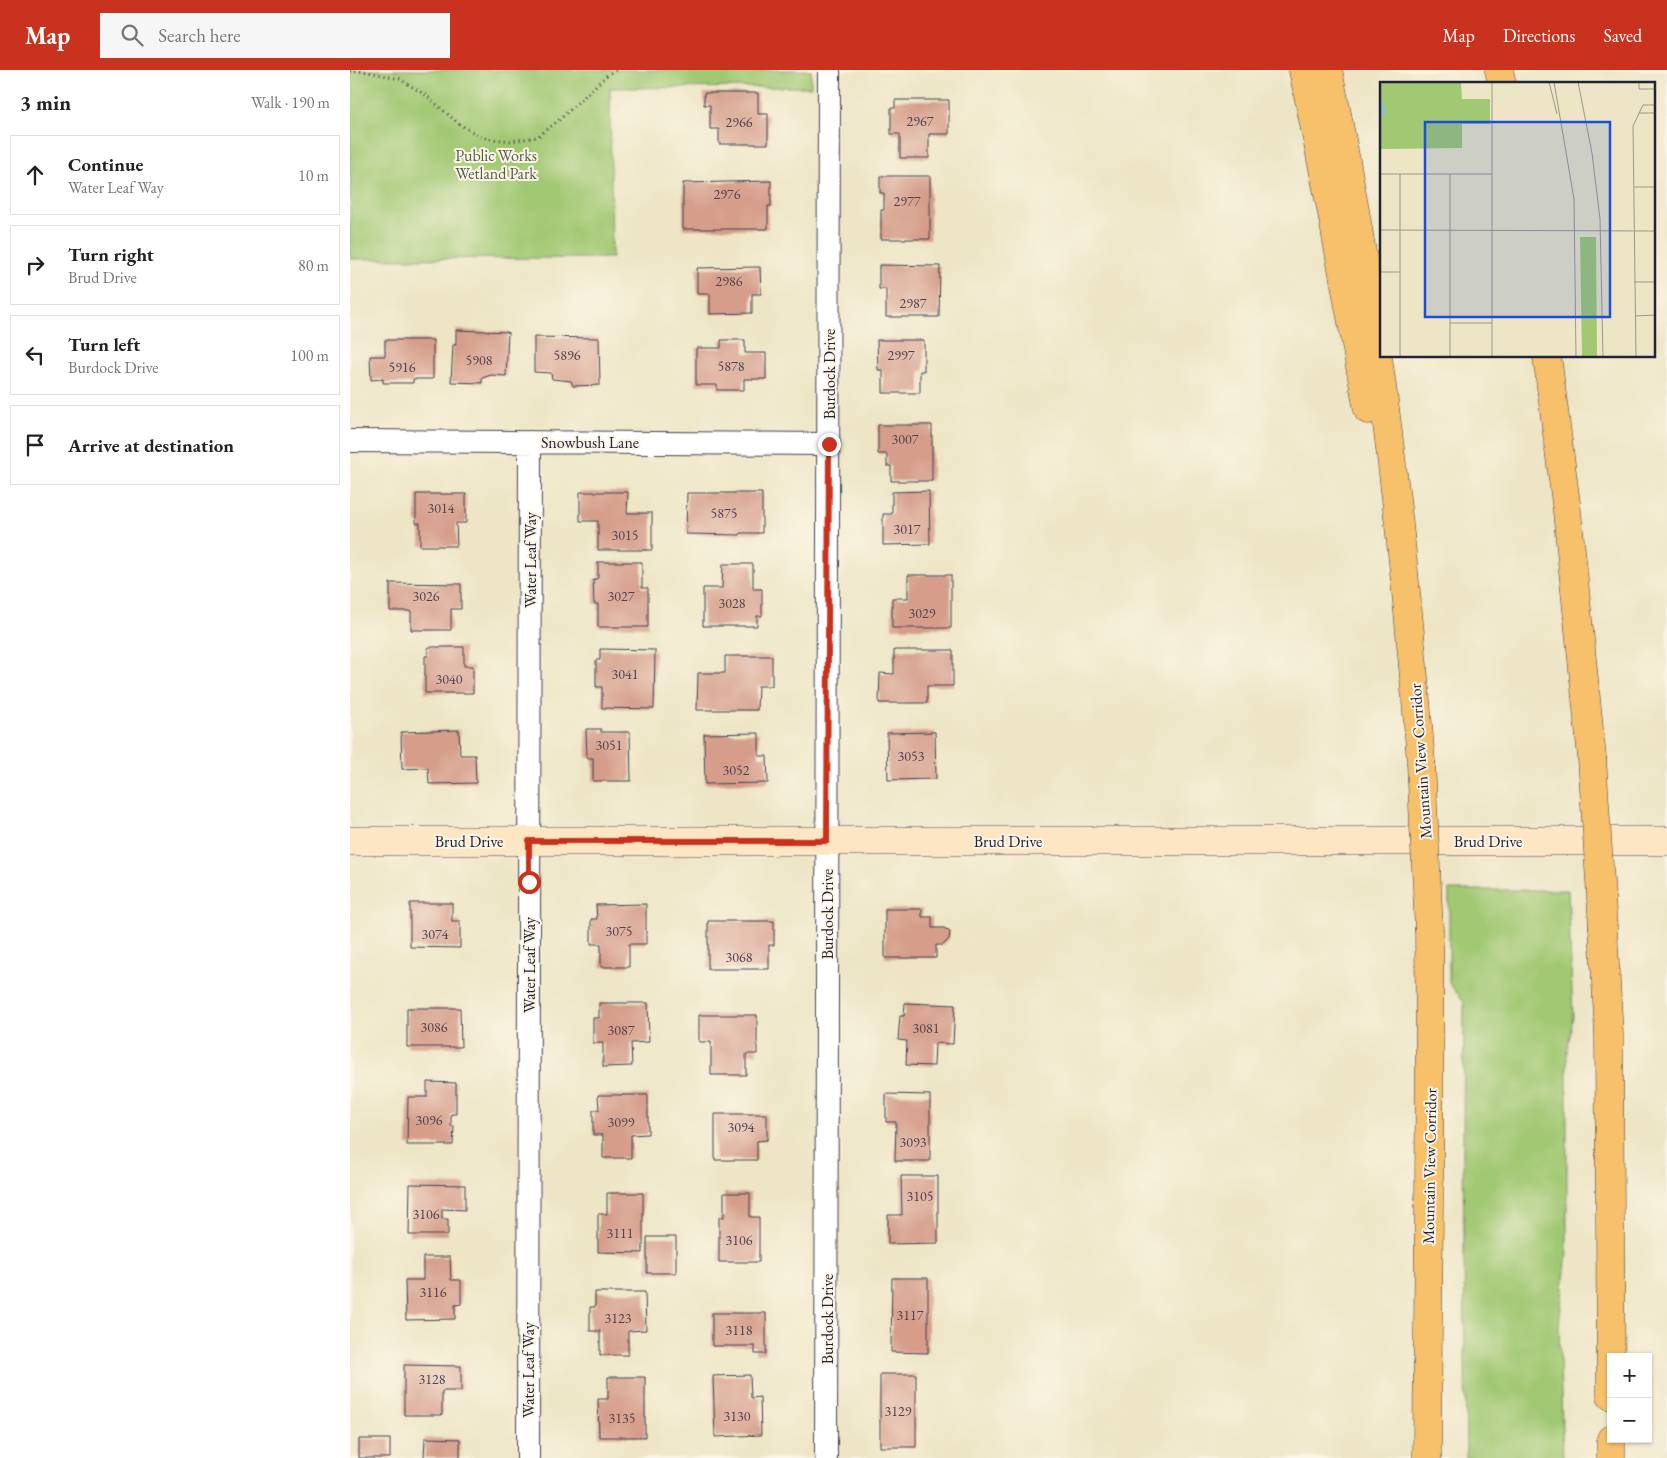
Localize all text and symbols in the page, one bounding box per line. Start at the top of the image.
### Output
search box [100,13,450,58]
text: Map [25,20,70,51]
icon: search [118,21,146,49]
text: Search here [158,23,241,48]
text: Map [1443,24,1475,47]
text: Directions [1503,24,1575,47]
text: Saved [1603,24,1642,47]
inset map [1380,82,1654,358]
text: 3 min [20,89,71,116]
text: Walk · 190 m [251,92,330,113]
house number: 2967 [907,112,934,130]
house number: 2966 [726,113,753,131]
park label: Public Works Wetland Park [455,145,537,184]
text: Continue [68,152,143,177]
icon: ahead [21,161,49,189]
text: 10 m [298,165,329,186]
text: Water Leaf Way [68,177,164,198]
house number: 2976 [714,185,741,203]
house number: 2977 [894,192,921,210]
text: Turn right [68,242,154,267]
icon: right [21,251,49,279]
text: 80 m [298,255,329,276]
text: Brud Drive [68,267,137,288]
house number: 2986 [716,272,743,290]
house number: 2987 [900,294,927,312]
street label: Burdock Drive [819,329,840,419]
text: Turn left [68,332,140,357]
icon: left [21,341,49,369]
text: 100 m [290,345,329,366]
house number: 5896 [554,346,581,364]
house number: 2997 [888,346,915,364]
house number: 5908 [466,351,493,369]
text: Burdock Drive [68,357,159,378]
house number: 5878 [718,357,745,375]
house number: 5916 [389,358,416,376]
house number: 3007 [892,430,919,448]
icon: arrive [21,431,49,459]
street label: Snowbush Lane [541,432,639,453]
text: Arrive at destination [68,433,234,458]
route end [818,433,841,456]
house number: 3014 [428,499,455,517]
house number: 5875 [711,504,737,522]
street label: Water Leaf Way [520,511,541,608]
house number: 3017 [894,520,921,538]
house number: 3015 [612,526,638,544]
house number: 3026 [413,587,440,605]
house number: 3027 [608,587,635,605]
house number: 3028 [719,594,746,612]
house number: 3029 [909,604,936,622]
house number: 3041 [612,665,638,683]
house number: 3040 [436,670,463,688]
street label: Mountain View Corridor [1405,682,1436,839]
house number: 3051 [596,736,622,754]
house number: 3053 [898,747,925,765]
house number: 3052 [723,761,750,779]
street label: Brud Drive [435,831,503,852]
street label: Brud Drive [974,831,1042,852]
street label: Brud Drive [1454,831,1522,852]
street label: Burdock Drive [817,869,838,959]
route start [518,871,541,894]
street label: Water Leaf Way [519,916,540,1013]
house number: 3075 [606,922,632,940]
house number: 3074 [422,925,449,943]
house number: 3068 [726,948,753,966]
house number: 3086 [421,1018,448,1036]
house number: 3081 [913,1019,939,1037]
house number: 3087 [608,1021,635,1039]
street label: Mountain View Corridor [1418,1087,1441,1244]
house number: 3096 [416,1111,443,1129]
house number: 3099 [608,1113,635,1131]
house number: 3094 [728,1118,755,1136]
house number: 3093 [900,1133,927,1151]
house number: 3105 [907,1187,933,1205]
house number: 3106 [413,1205,440,1223]
house number: 3111 [607,1224,633,1242]
house number: 3106 [726,1231,753,1249]
street label: Burdock Drive [817,1274,838,1364]
house number: 3116 [420,1283,447,1301]
house number: 3117 [897,1306,924,1324]
house number: 3123 [605,1309,632,1327]
street label: Water Leaf Way [518,1321,539,1418]
house number: 3118 [726,1321,753,1339]
map controls [1607,1353,1652,1443]
button: + [1607,1353,1652,1398]
house number: 3128 [419,1370,446,1388]
button: − [1607,1398,1652,1443]
house number: 3129 [885,1402,912,1420]
house number: 3130 [724,1407,751,1425]
house number: 3135 [609,1409,635,1427]

